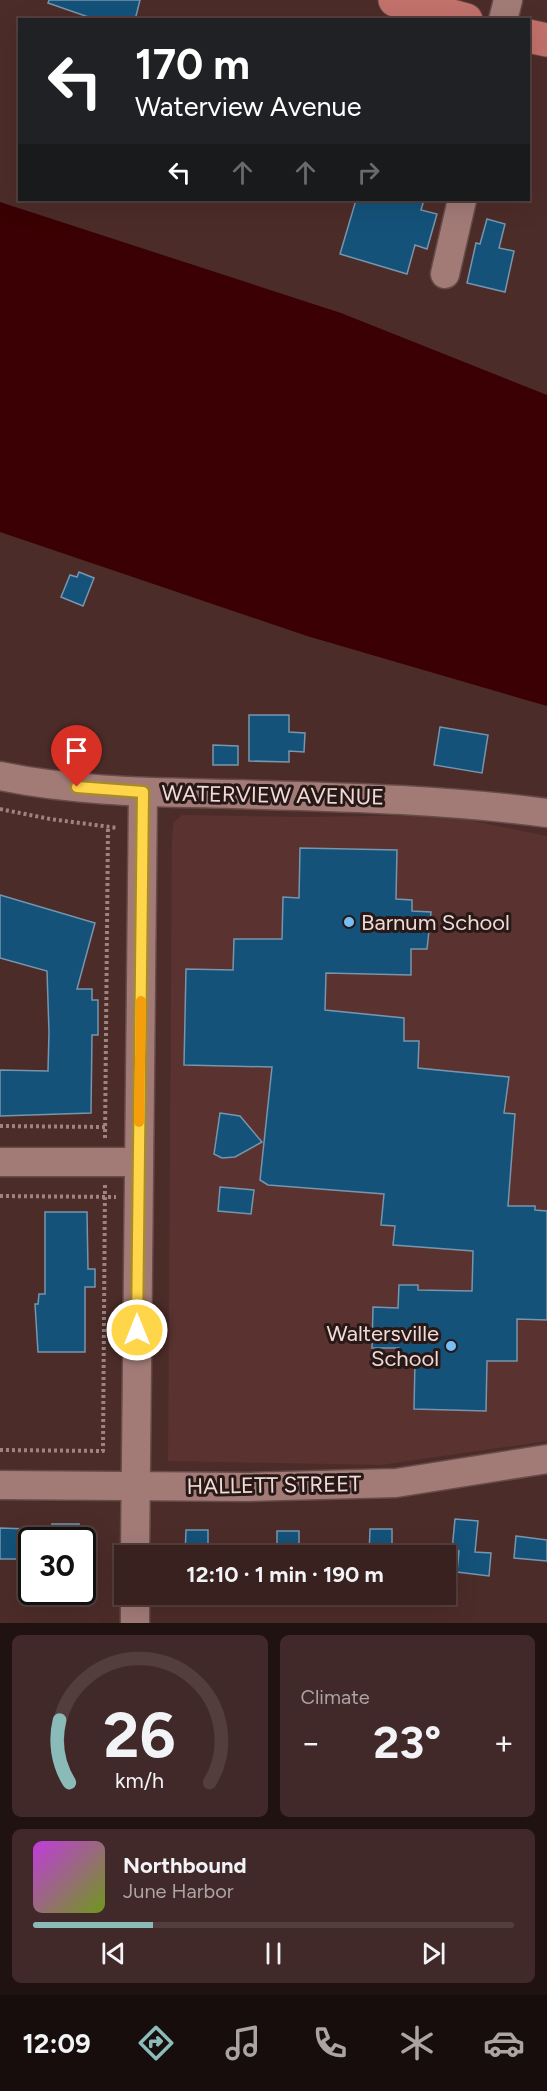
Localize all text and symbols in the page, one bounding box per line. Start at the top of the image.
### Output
text: 170 m [135,39,250,90]
icon: left [36,42,114,120]
text: Waterview Avenue [135,90,361,123]
icon: left [163,156,196,189]
icon: ahead [226,156,259,189]
icon: ahead [289,156,322,189]
icon: right [352,156,385,189]
pin [51,725,102,787]
icon: arrive [60,734,93,767]
street label: WATERVIEW AVENUE [162,780,384,810]
place label: Barnum School [361,909,510,936]
marker: Barnum School [342,915,356,929]
position arrow [105,1298,169,1362]
place label: Waltersville School [327,1320,439,1372]
marker: Waltersville School [444,1339,458,1353]
street label: HALLETT STREET [186,1470,362,1500]
speed limit sign: 30 [18,1527,96,1605]
text: 12:10 · 1 min · 190 m [186,1561,384,1588]
text: Climate [301,1685,370,1709]
text: 26 [104,1698,176,1773]
text: 23° [373,1715,441,1769]
text: − [301,1723,321,1762]
text: + [493,1723,514,1762]
text: km/h [115,1768,164,1793]
text: Northbound [123,1852,247,1879]
text: June Harbor [123,1879,234,1903]
icon: previous [97,1937,130,1970]
icon: pause [257,1937,290,1970]
icon: next [417,1937,450,1970]
icon: directions [135,2022,177,2064]
icon: music [222,2022,264,2064]
icon: phone [309,2022,351,2064]
icon: climate [396,2022,438,2064]
icon: car [483,2022,525,2064]
text: 12:09 [22,2027,91,2060]

